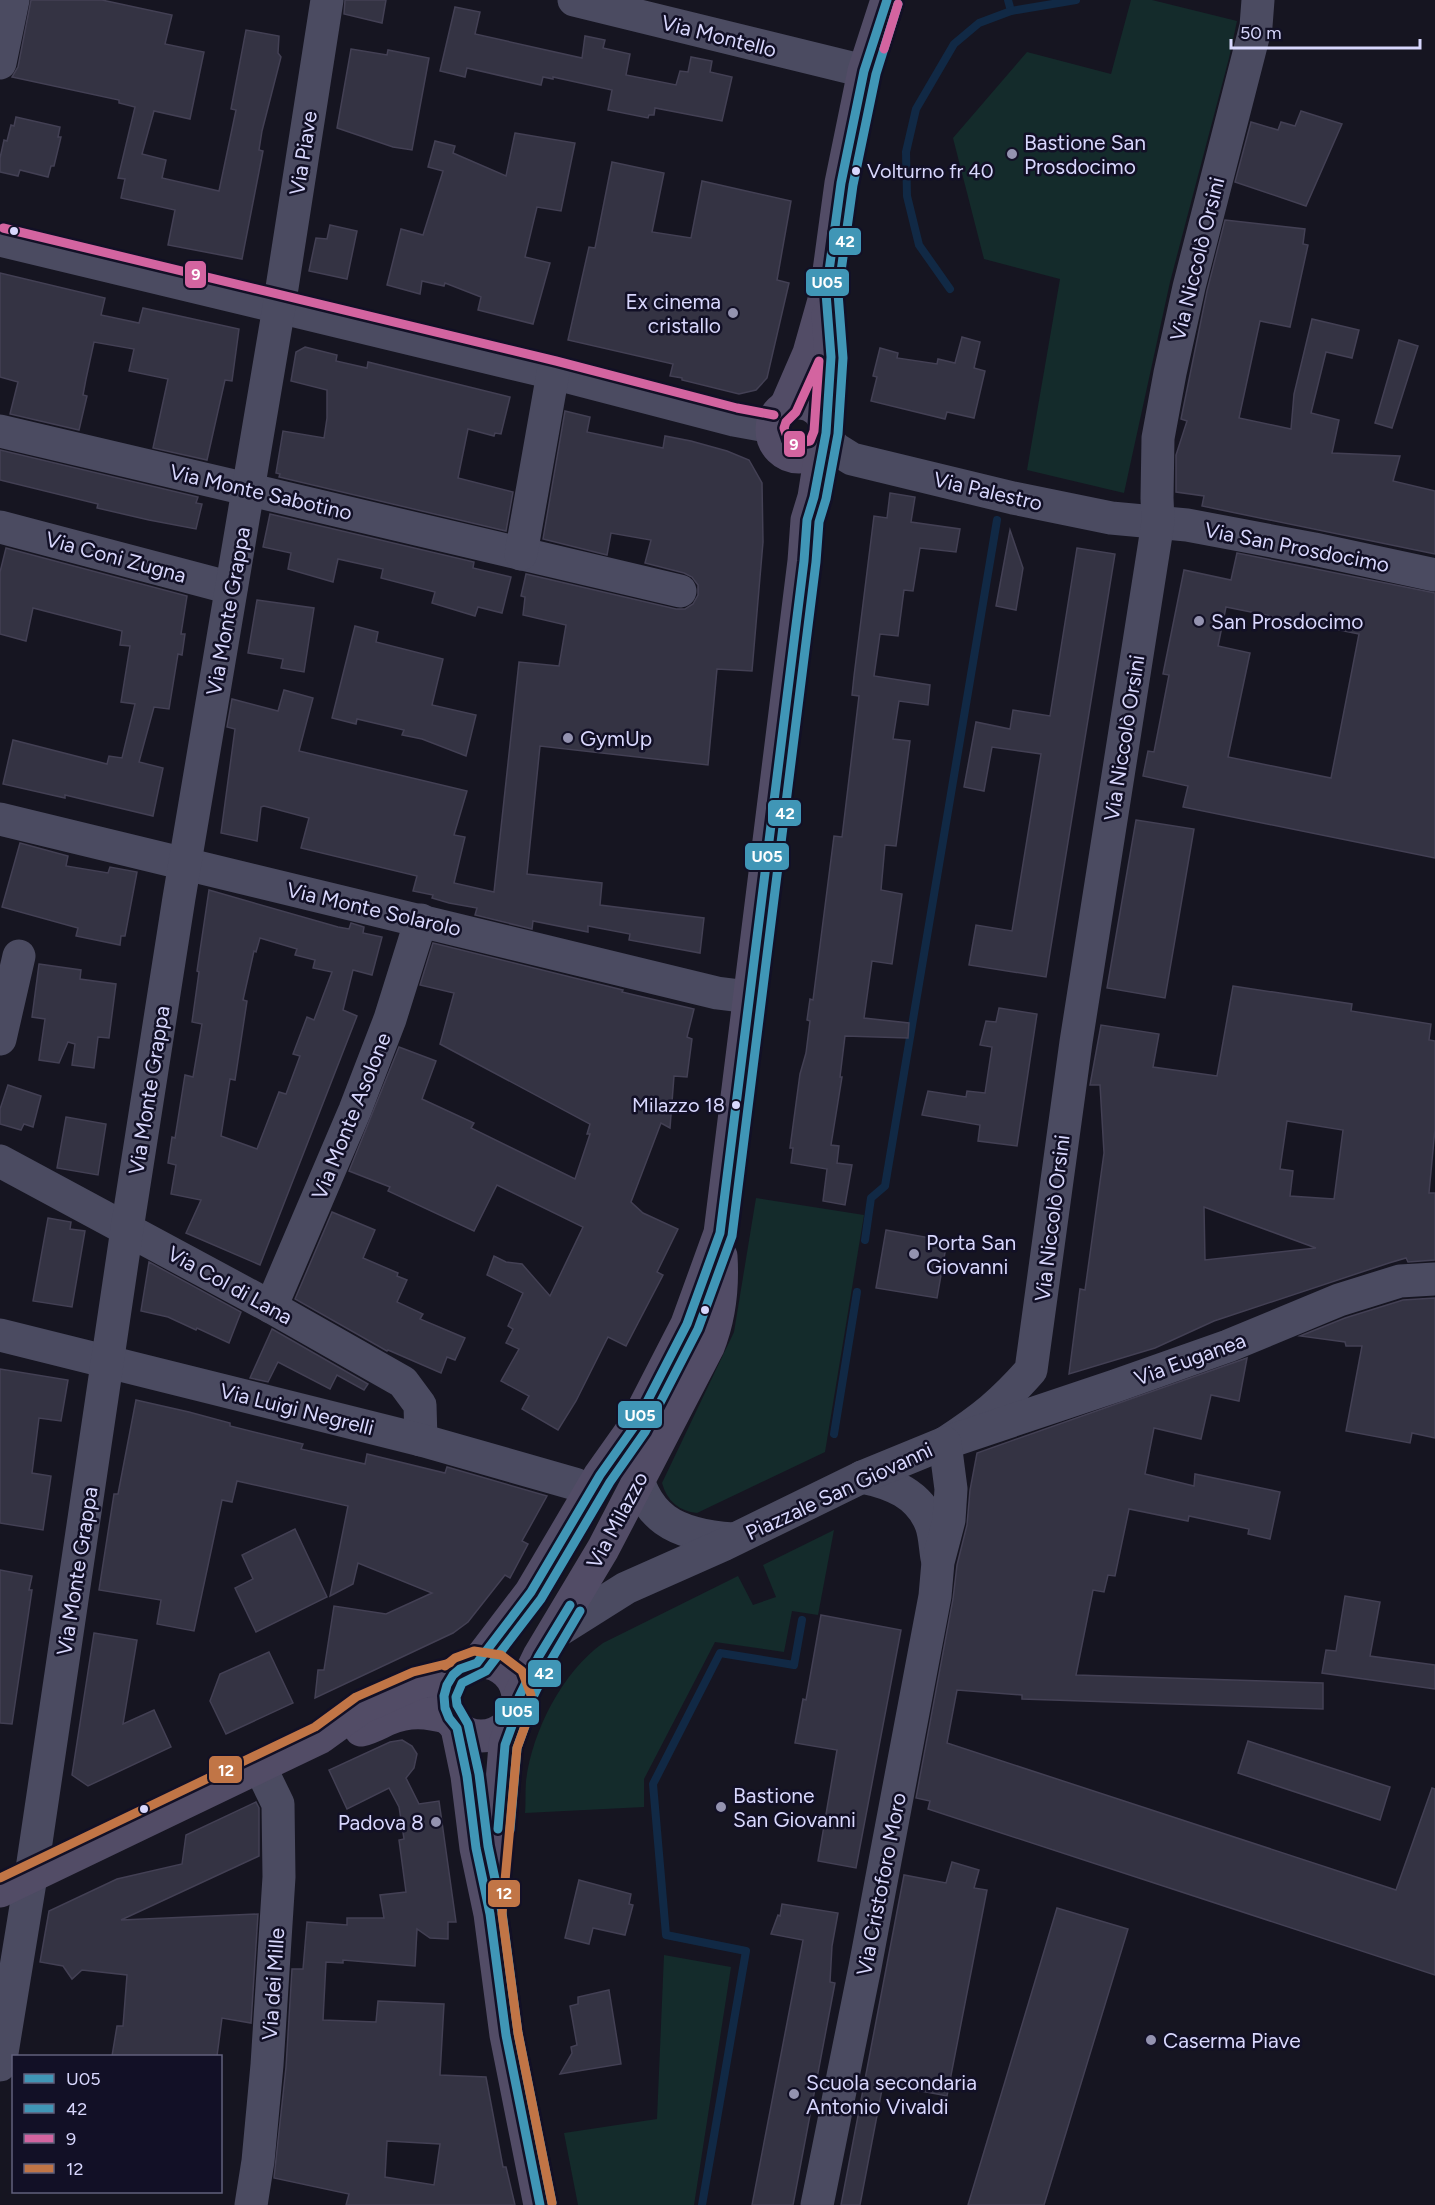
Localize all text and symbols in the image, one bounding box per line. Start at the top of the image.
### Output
street label: Via Montello [659,10,779,62]
scale bar [1231,12,1420,50]
text: 50 m [1240,22,1282,44]
street label: Via Piave [284,109,322,197]
place label: Bastione San Prosdocimo [1024,130,1146,179]
marker: Bastione San Prosdocimo [1005,147,1019,161]
place label: Volturno fr 40 [867,159,994,183]
marker: Volturno fr 40 [850,165,862,177]
street label: Via Niccolò Orsini [1165,174,1229,344]
unlabelled marker [8,225,20,237]
line badge: 42 [828,227,862,256]
text: 42 [835,232,855,251]
line badge: 9 [184,260,207,289]
text: 9 [191,265,201,284]
line badge: U05 [805,268,850,297]
text: U05 [812,273,842,292]
place label: Ex cinema cristallo [625,289,721,338]
marker: Ex cinema cristallo [726,306,740,320]
line badge: 9 [783,430,806,458]
text: 9 [789,435,799,454]
street label: Via Monte Sabotino [167,459,355,525]
street label: Via Palestro [931,466,1045,516]
street label: Via San Prosdocimo [1202,517,1392,577]
street label: Via Monte Grappa [201,525,255,697]
street label: Via Coni Zugna [43,526,189,588]
place label: San Prosdocimo [1211,609,1363,634]
marker: San Prosdocimo [1192,614,1206,628]
street label: Via Niccolò Orsini [1099,653,1149,823]
place label: GymUp [580,726,652,751]
marker: GymUp [561,731,575,745]
line badge: 42 [767,799,802,827]
text: 42 [775,804,795,823]
line badge: U05 [744,842,790,871]
text: U05 [752,847,782,866]
street label: Via Monte Solarolo [284,877,464,941]
street label: Via Monte Grappa [123,1004,175,1176]
street label: Via Monte Asolone [306,1029,396,1203]
place label: Milazzo 18 [632,1093,725,1117]
marker: Milazzo 18 [730,1099,742,1111]
street label: Via Niccolò Orsini [1029,1133,1075,1303]
place label: Porta San Giovanni [926,1230,1016,1279]
street label: Via Col di Lana [163,1240,297,1330]
marker: Porta San Giovanni [907,1247,921,1261]
unlabelled marker [699,1304,711,1316]
street label: Via Euganea [1131,1327,1249,1391]
street label: Via Luigi Negrelli [217,1378,377,1440]
line badge: U05 [617,1400,663,1429]
text: U05 [625,1406,655,1425]
street label: Piazzale San Giovanni [742,1437,936,1545]
street label: Via Milazzo [581,1467,653,1573]
street label: Via Monte Grappa [51,1485,103,1657]
line badge: 42 [527,1659,562,1688]
text: 42 [534,1664,554,1683]
line badge: U05 [494,1697,540,1726]
text: U05 [502,1702,532,1721]
line badge: 12 [208,1755,243,1784]
text: 12 [218,1761,234,1780]
place label: Bastione San Giovanni [733,1783,856,1832]
street label: Via Cristoforo Moro [851,1790,911,1978]
marker: Bastione San Giovanni [714,1800,728,1814]
unlabelled marker [138,1803,150,1815]
place label: Padova 8 [338,1810,424,1835]
marker: Padova 8 [429,1815,443,1829]
line badge: 12 [487,1879,521,1908]
text: 12 [496,1884,512,1903]
street label: Via dei Mille [257,1927,289,2041]
place label: Caserma Piave [1163,2028,1301,2053]
marker: Caserma Piave [1144,2033,1158,2047]
legend [12,2055,222,2193]
text: U05 [66,2068,101,2090]
place label: Scuola secondaria Antonio Vivaldi [806,2070,977,2119]
marker: Scuola secondaria Antonio Vivaldi [787,2087,801,2101]
text: 42 [66,2098,87,2120]
text: 9 [66,2128,76,2150]
text: 12 [66,2158,84,2180]

